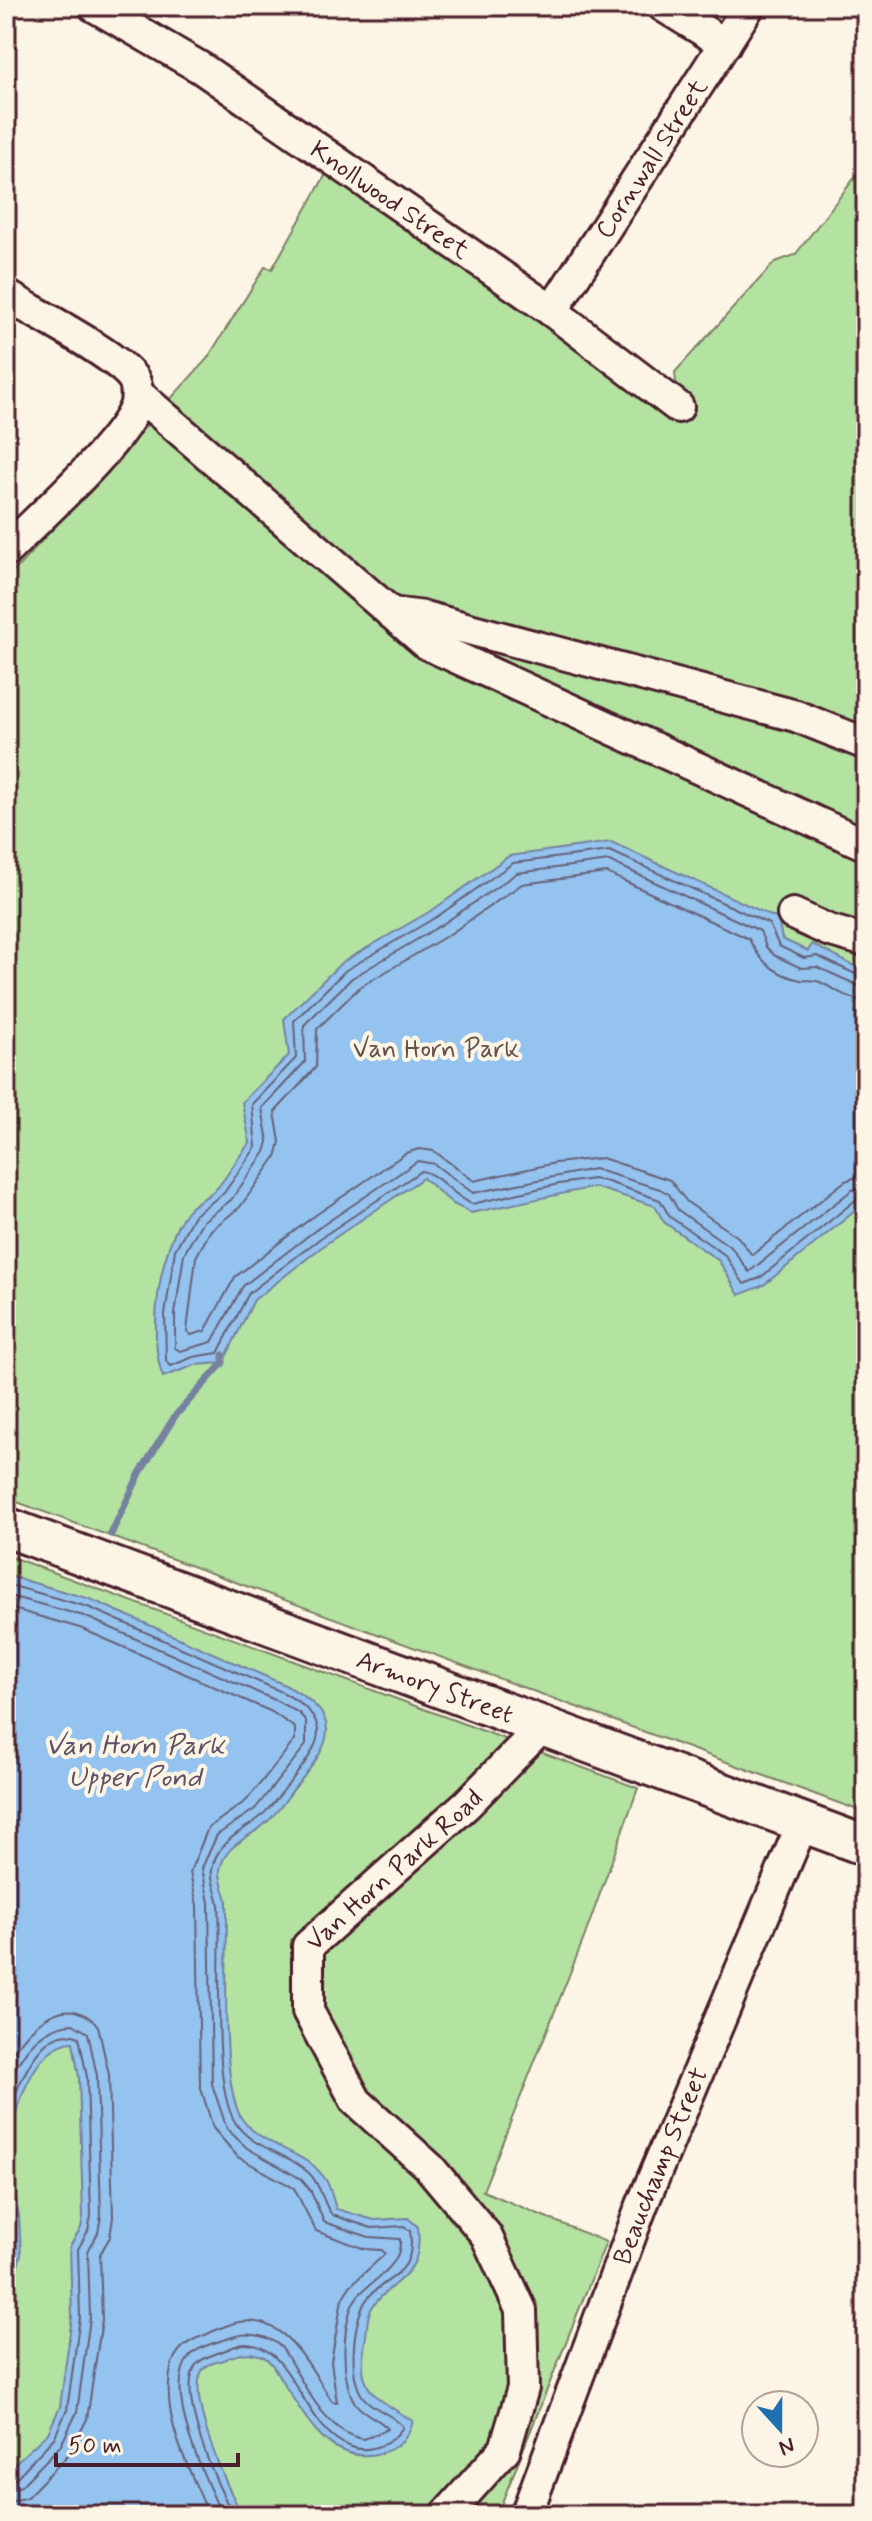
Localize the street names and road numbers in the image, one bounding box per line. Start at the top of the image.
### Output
street label: Cornwall Street [588,73,717,246]
street label: Knollwood Street [303,134,476,268]
street label: Armory Street [352,1644,518,1733]
street label: Van Horn Park Road [299,1783,491,1959]
street label: Beauchamp Street [606,2063,717,2270]

